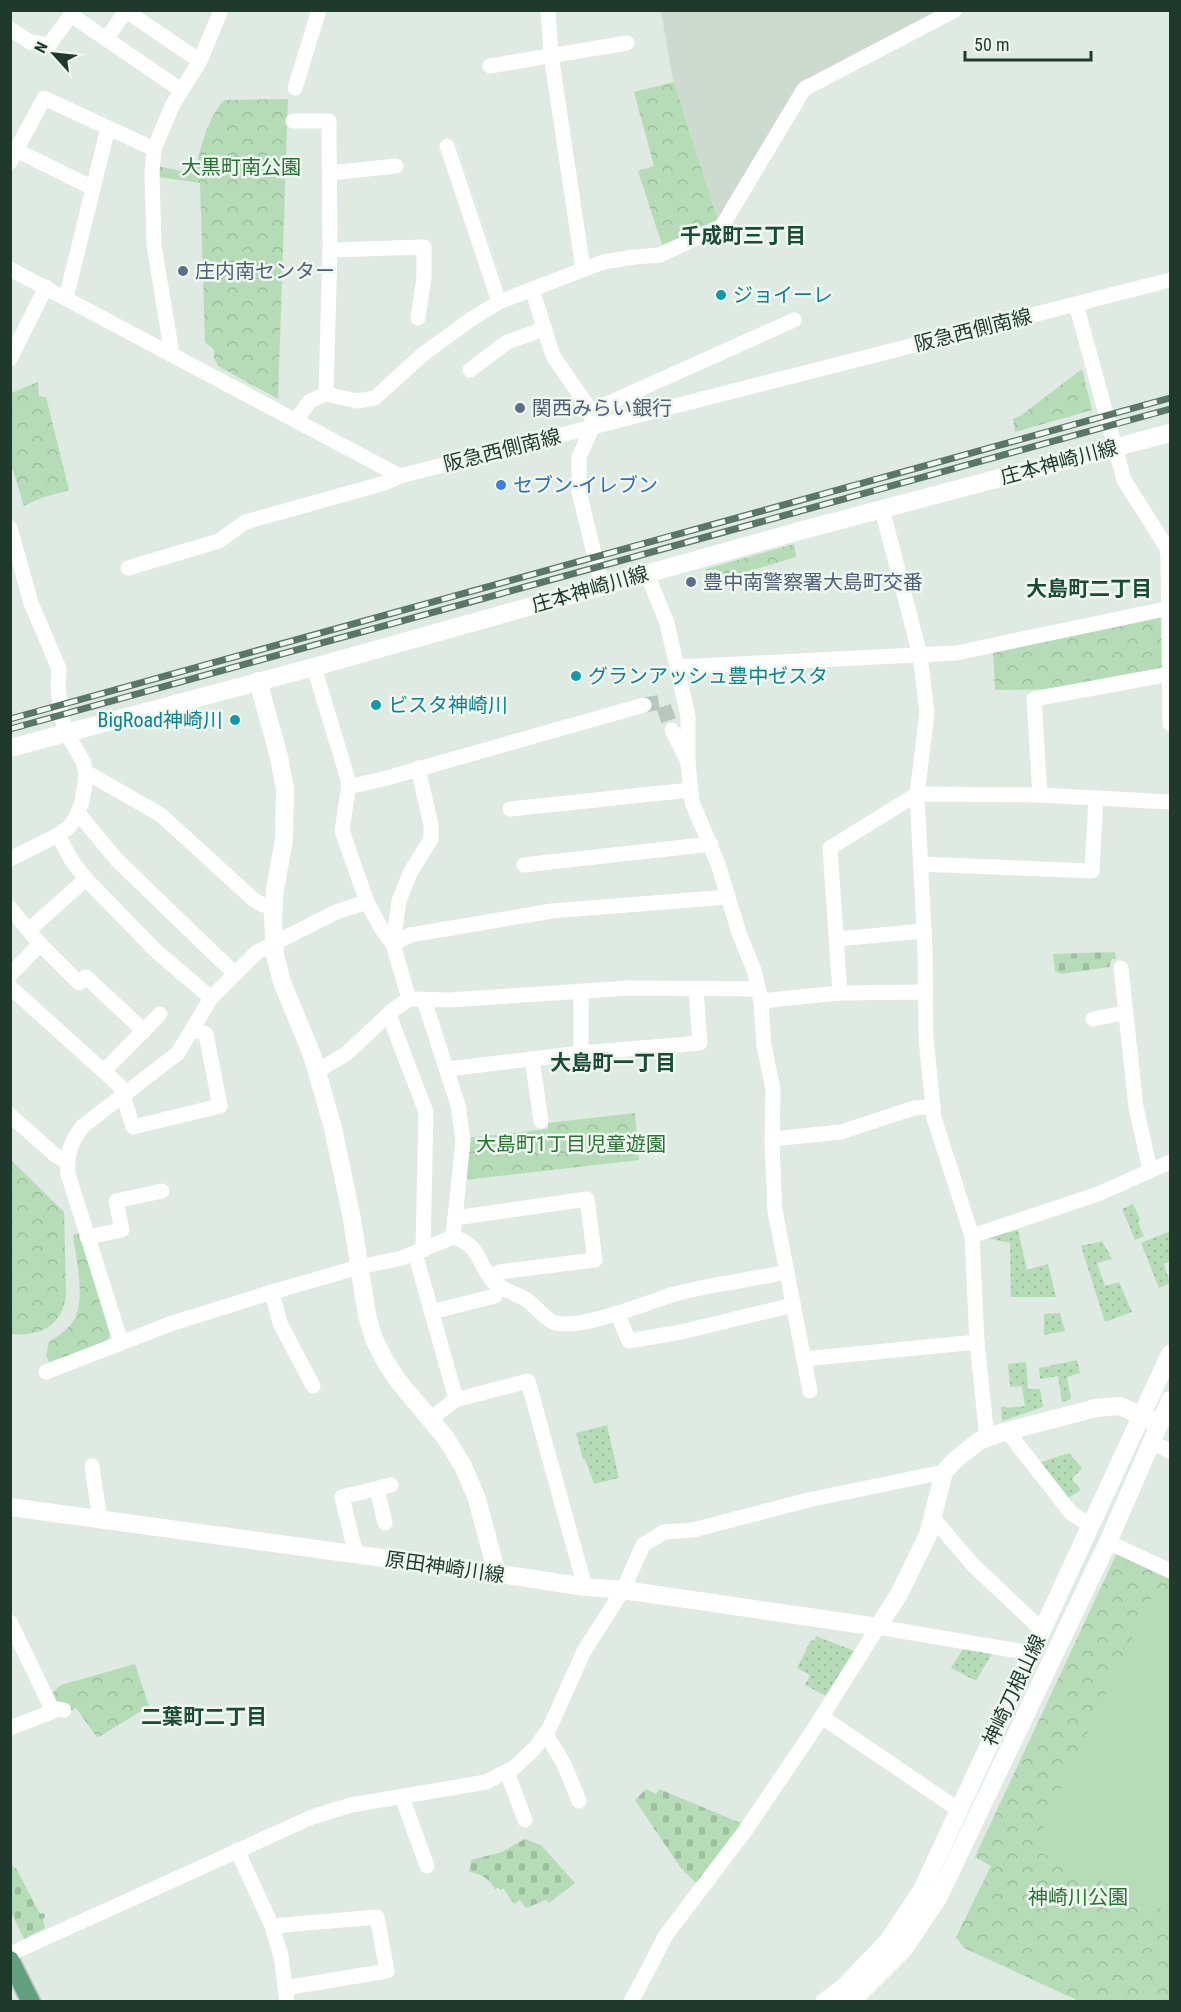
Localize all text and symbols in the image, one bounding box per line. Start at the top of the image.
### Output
north arrow [24,24,84,84]
scale bar [965,24,1091,62]
text: 50 m [974,34,1009,55]
text: N [30,39,52,56]
park label: 大黒町南公園 [181,155,301,179]
district label: 千成町三丁目 [680,224,806,248]
place label: 庄内南センター [195,259,335,283]
marker: 庄内南センター [176,264,190,278]
place label: ジョイーレ [733,283,833,307]
marker: ジョイーレ [714,288,728,302]
street label: 阪急西側南線 [912,304,1034,356]
place label: 関西みらい銀行 [532,396,672,420]
marker: 関西みらい銀行 [513,401,527,415]
street label: 阪急西側南線 [441,424,563,476]
street label: 庄本神崎川線 [998,435,1120,489]
place label: セブン-イレブン [513,473,658,497]
marker: セブン-イレブン [494,478,508,492]
street label: 庄本神崎川線 [529,561,651,617]
place label: 豊中南警察署大島町交番 [703,570,923,594]
marker: 豊中南警察署大島町交番 [684,575,698,589]
district label: 大島町二丁目 [1026,577,1152,601]
place label: グランアッシュ豊中ゼスタ [588,664,828,688]
marker: グランアッシュ豊中ゼスタ [569,669,583,683]
place label: ビスタ神崎川 [388,693,508,717]
marker: ビスタ神崎川 [369,698,383,712]
place label: BigRoad神崎川 [97,708,223,732]
marker: BigRoad神崎川 [228,713,242,727]
district label: 大島町一丁目 [550,1051,676,1075]
park label: 大島町1丁目児童遊園 [476,1132,666,1156]
street label: 原田神崎川線 [384,1547,506,1587]
street label: 神崎刀根山線 [978,1631,1050,1749]
district label: 二葉町二丁目 [141,1705,267,1729]
park label: 神崎川公園 [1028,1885,1128,1909]

